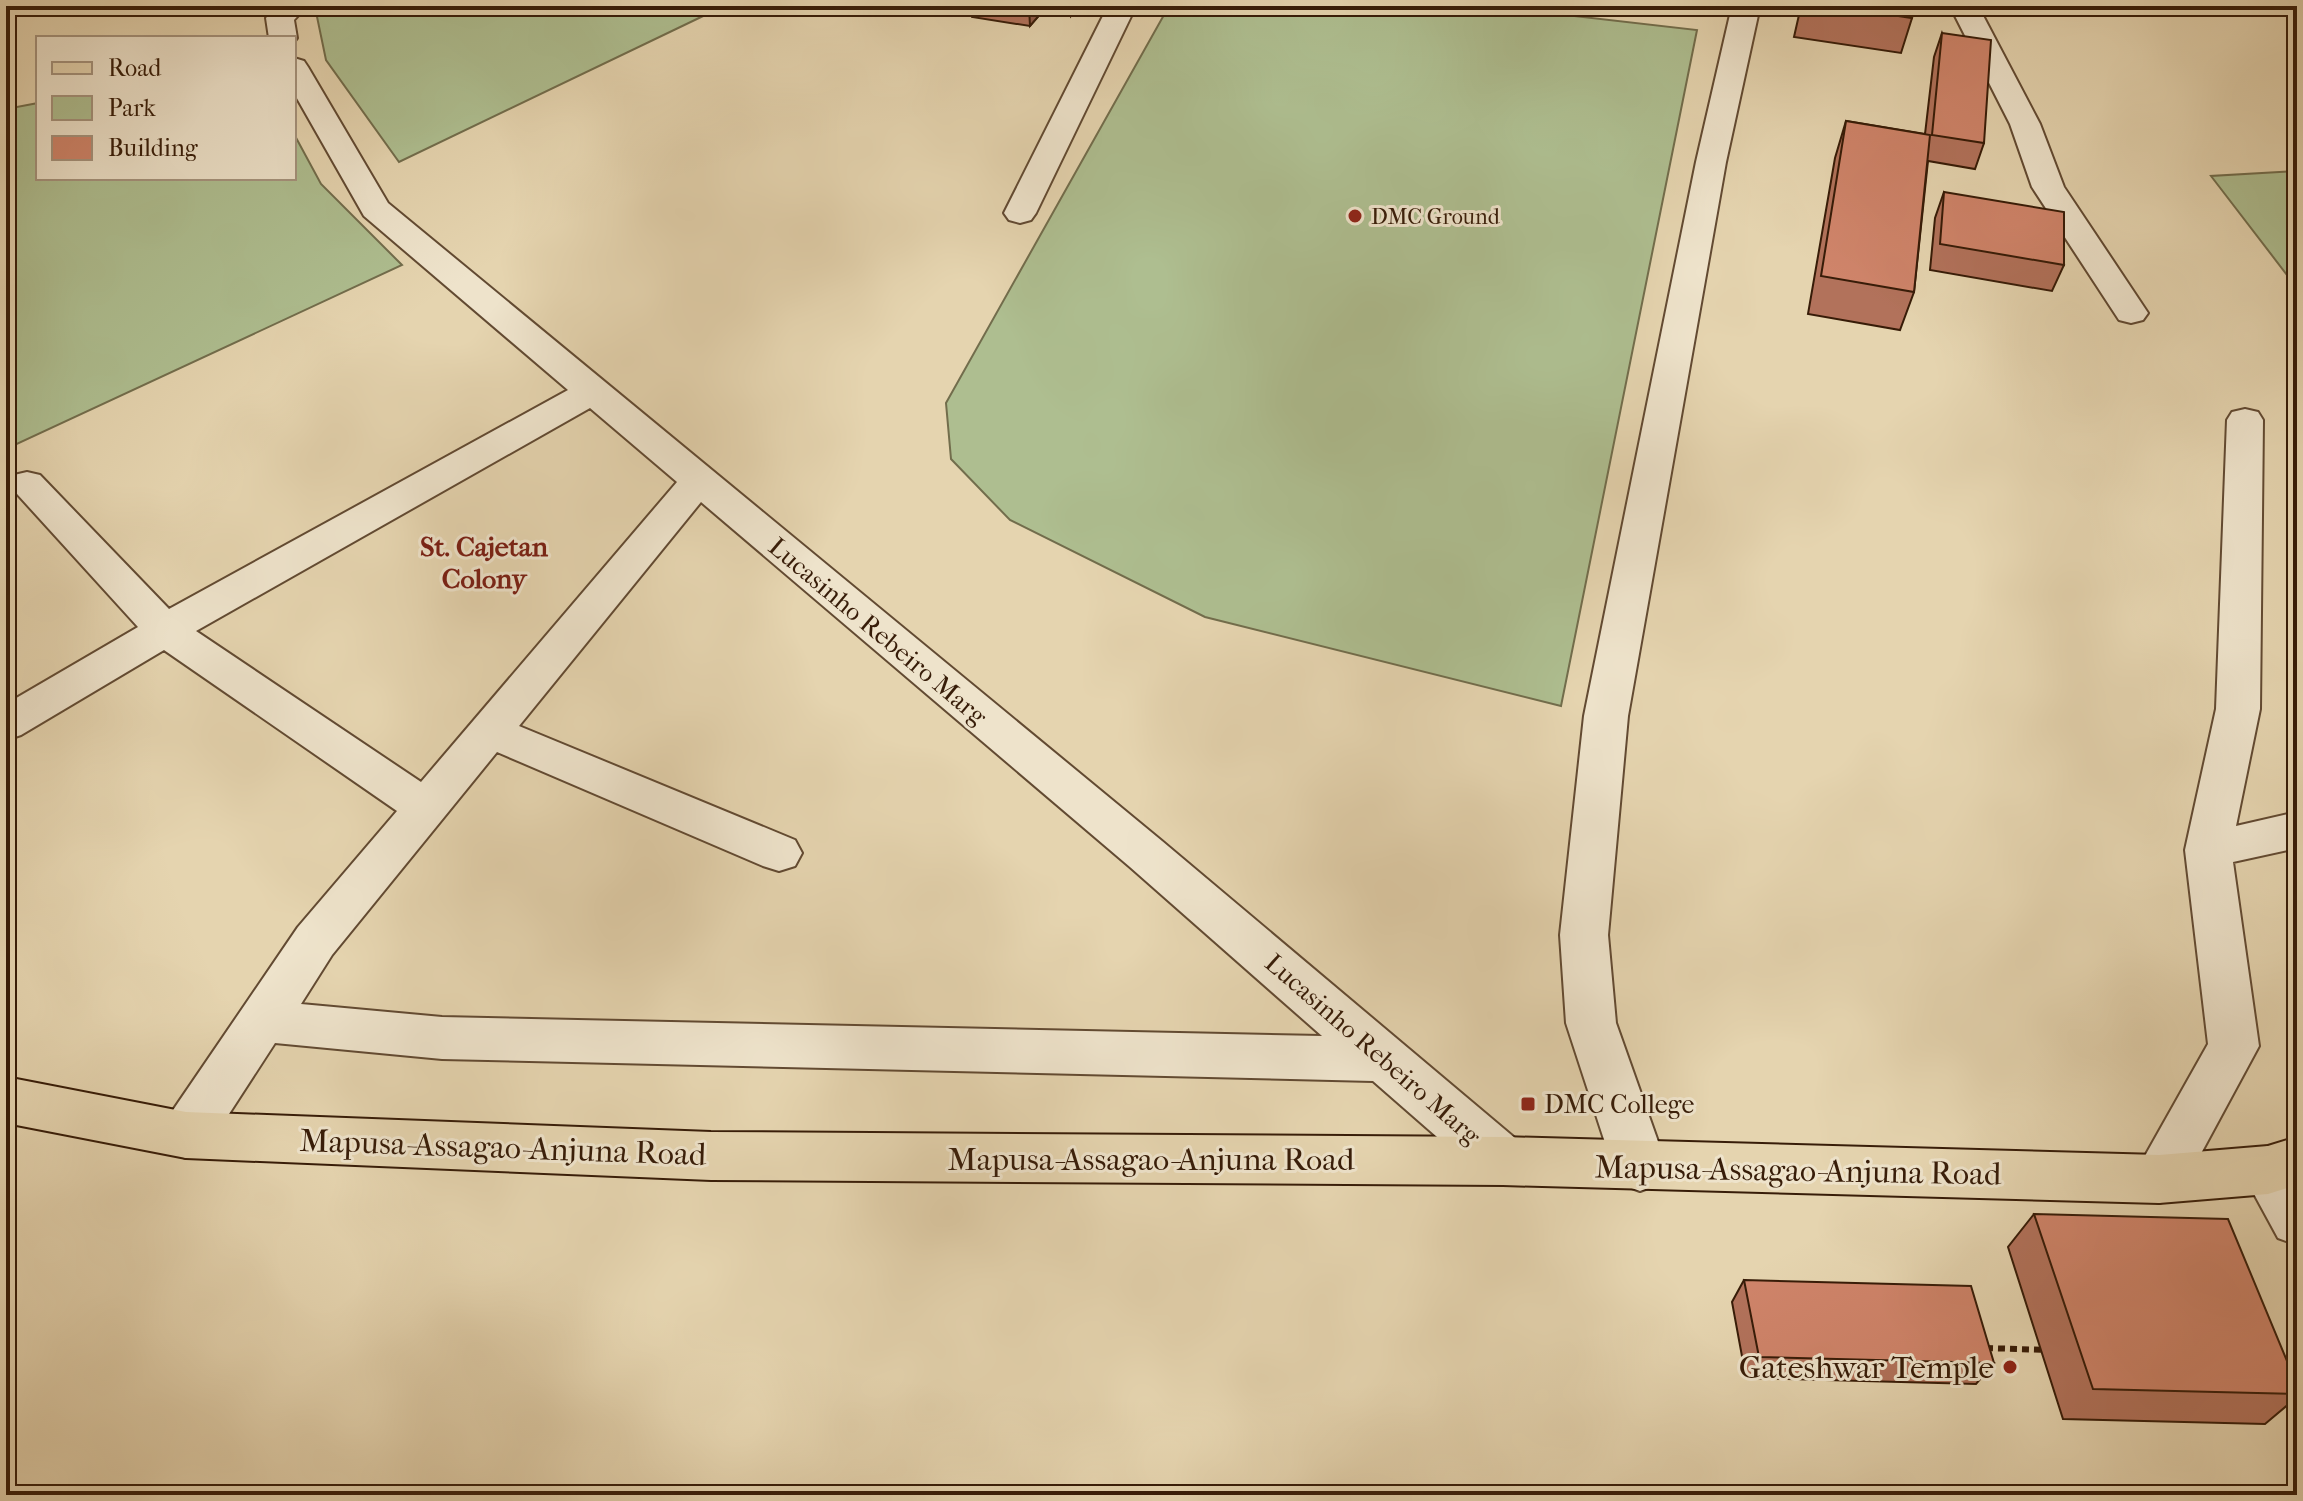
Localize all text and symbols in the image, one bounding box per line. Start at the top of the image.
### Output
legend [36,36,296,180]
text: Road [108,54,162,82]
text: Park [108,94,156,122]
text: Building [108,134,199,162]
place label: DMC Ground [1371,204,1501,230]
marker: DMC Ground [1346,207,1364,225]
district label: St. Cajetan Colony [420,530,549,595]
street label: Lucasinho Rebeiro Marg [762,531,994,732]
street label: Lucasinho Rebeiro Marg [1259,947,1488,1152]
place label: DMC College [1544,1089,1694,1120]
marker: DMC College [1519,1095,1537,1113]
street label: Mapusa-Assagao-Anjuna Road [299,1122,708,1173]
street label: Mapusa-Assagao-Anjuna Road [948,1141,1355,1178]
street label: Mapusa-Assagao-Anjuna Road [1594,1148,2002,1193]
place label: Gateshwar Temple [1739,1349,1994,1386]
marker: Gateshwar Temple [2001,1358,2019,1376]

